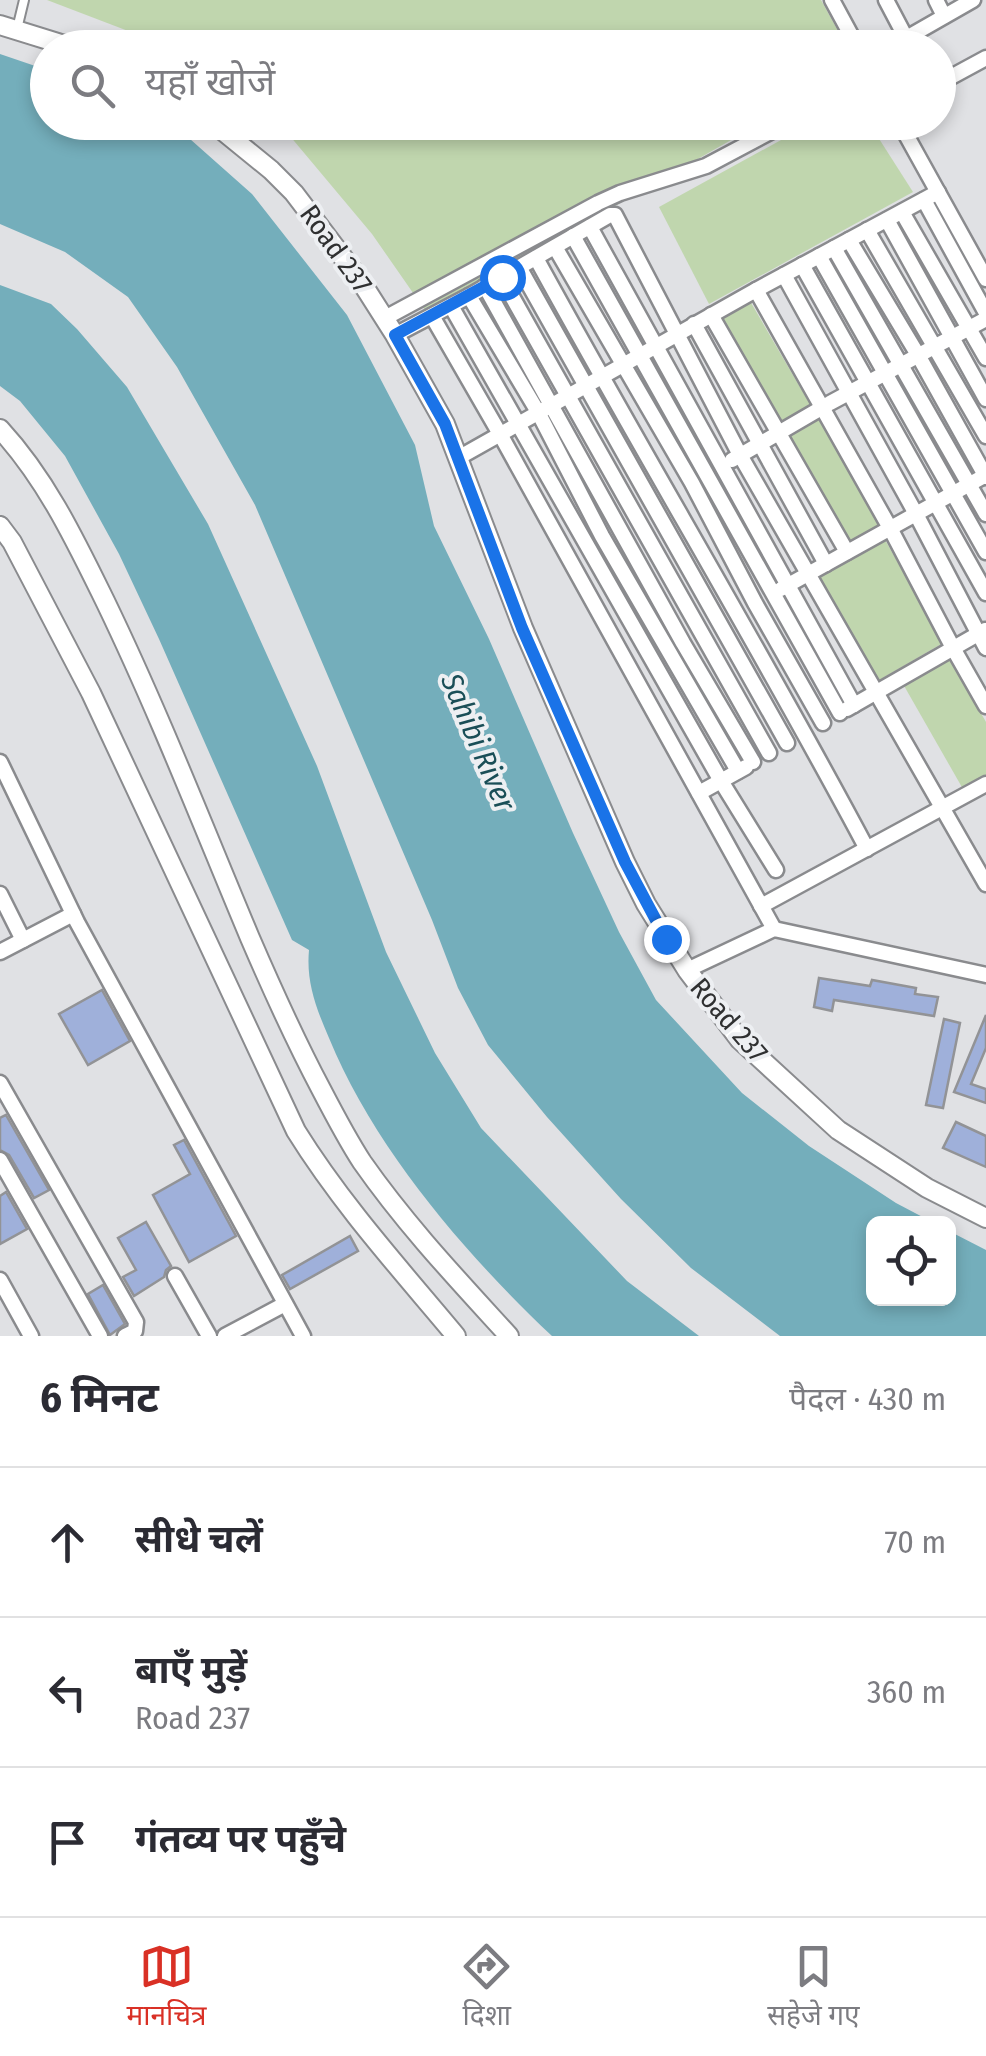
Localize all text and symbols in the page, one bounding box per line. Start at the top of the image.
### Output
search box [30,30,956,140]
icon: search [65,58,120,113]
text: यहाँ खोजें [145,59,275,105]
street label: Road 237 [293,199,379,299]
route start [480,255,526,301]
water label: Sahibi River [433,667,524,817]
route end [644,917,690,963]
street label: Road 237 [683,971,775,1069]
map controls [866,1216,956,1306]
button: locate [866,1216,956,1306]
text: 6 मिनट [40,1373,159,1423]
text: पैदल · 430 m [789,1380,946,1418]
icon: ahead [40,1515,95,1570]
text: सीधे चलें [135,1516,263,1562]
text: 70 m [885,1523,946,1561]
text: बाएँ मुड़ें [135,1647,247,1693]
icon: left [40,1665,95,1720]
text: 360 m [867,1673,946,1711]
text: Road 237 [135,1699,250,1737]
icon: arrive [40,1815,95,1870]
text: गंतव्य पर पहुँचे [135,1816,346,1862]
tab: मानचित्र [126,1939,206,2036]
tab: दिशा [459,1939,514,2036]
tab: सहेजे गए [767,1939,860,2036]

